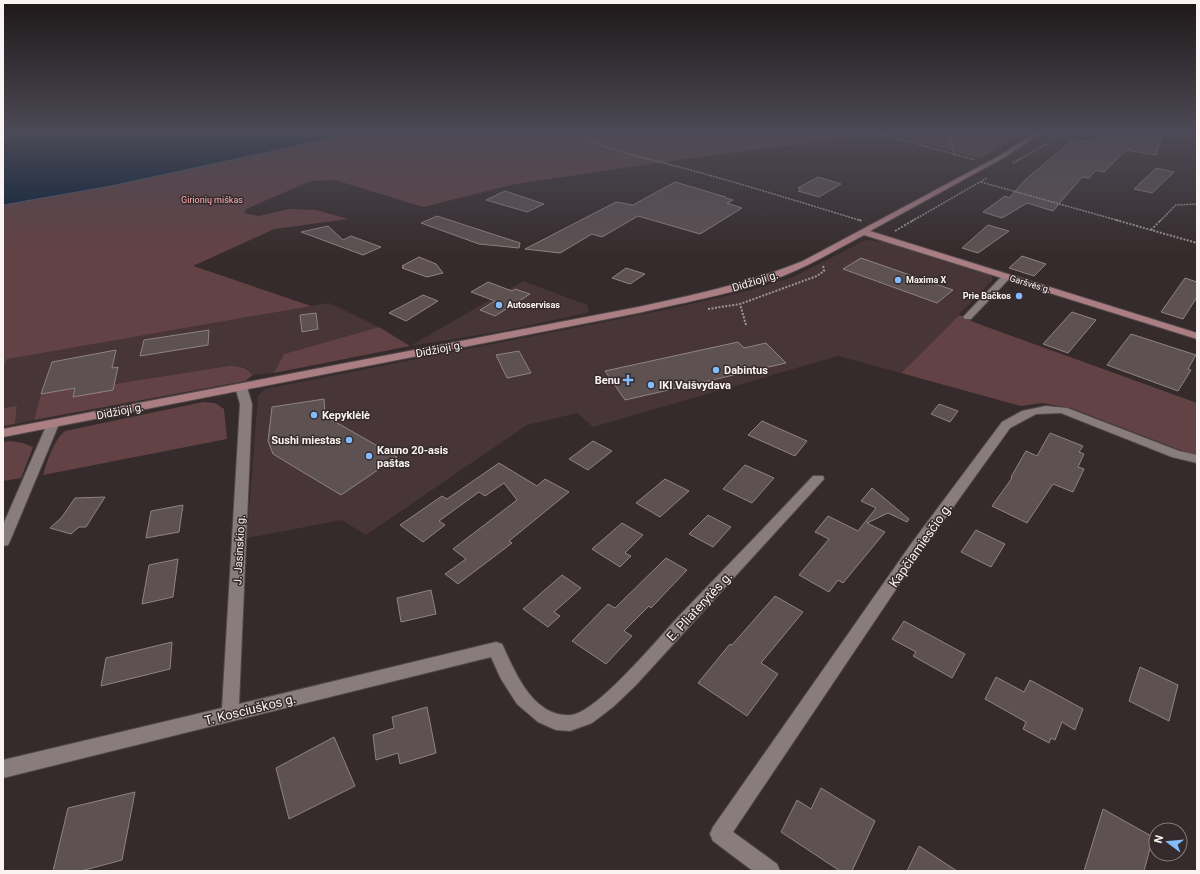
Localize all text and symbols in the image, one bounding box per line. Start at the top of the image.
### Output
park label: Girionių miškas [181,195,243,205]
street label: Didžioji g. [730,268,780,295]
street label: Garšvės g. [1008,273,1052,295]
marker: Maxima X [893,275,903,285]
place label: Maxima X [906,275,947,285]
place label: Prie Bačkos [963,291,1011,301]
marker: Prie Bačkos [1014,291,1024,301]
marker: Autoservisas [494,300,504,310]
place label: Autoservisas [507,300,560,310]
street label: Didžioji g. [414,339,464,360]
place label: Dabintus [724,364,768,377]
marker: Dabintus [711,365,721,375]
place label: Benu [595,374,620,387]
marker: Benu [623,375,633,385]
place label: IKI Vaišvydava [659,379,731,392]
marker: IKI Vaišvydava [646,380,656,390]
street label: Didžioji g. [95,401,145,422]
place label: Kepyklėlė [322,409,370,422]
marker: Kepyklėlė [309,410,319,420]
place label: Sushi miestas [271,434,341,447]
marker: Sushi miestas [344,435,354,445]
place label: Kauno 20-asis paštas [377,444,449,470]
marker: Kauno 20-asis paštas [364,451,374,461]
street label: Kapčiamiesčio g. [886,500,955,590]
street label: J. Jasinskio g. [231,515,248,585]
street label: E. Pliaterytės g. [663,569,735,644]
street label: T. Kosciuškos g. [203,691,297,728]
north arrow [1148,822,1188,862]
text: N [1152,834,1166,845]

